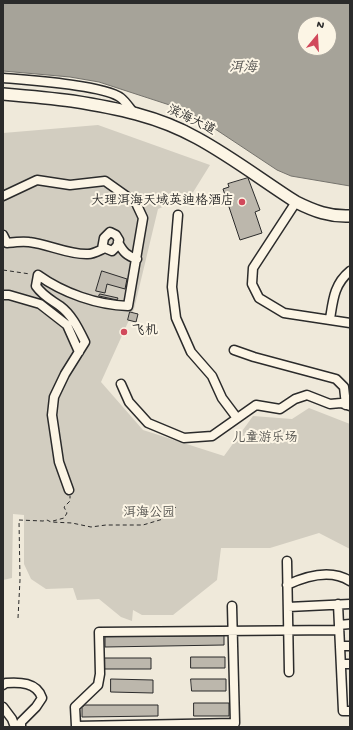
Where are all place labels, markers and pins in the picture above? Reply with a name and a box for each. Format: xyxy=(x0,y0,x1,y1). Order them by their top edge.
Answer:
place label: 大理洱海天域英迪格酒店 xyxy=(91,194,234,210)
marker: 大理洱海天域英迪格酒店 xyxy=(237,197,247,207)
place label: 飞机 xyxy=(132,324,158,340)
marker: 飞机 xyxy=(119,327,129,337)

